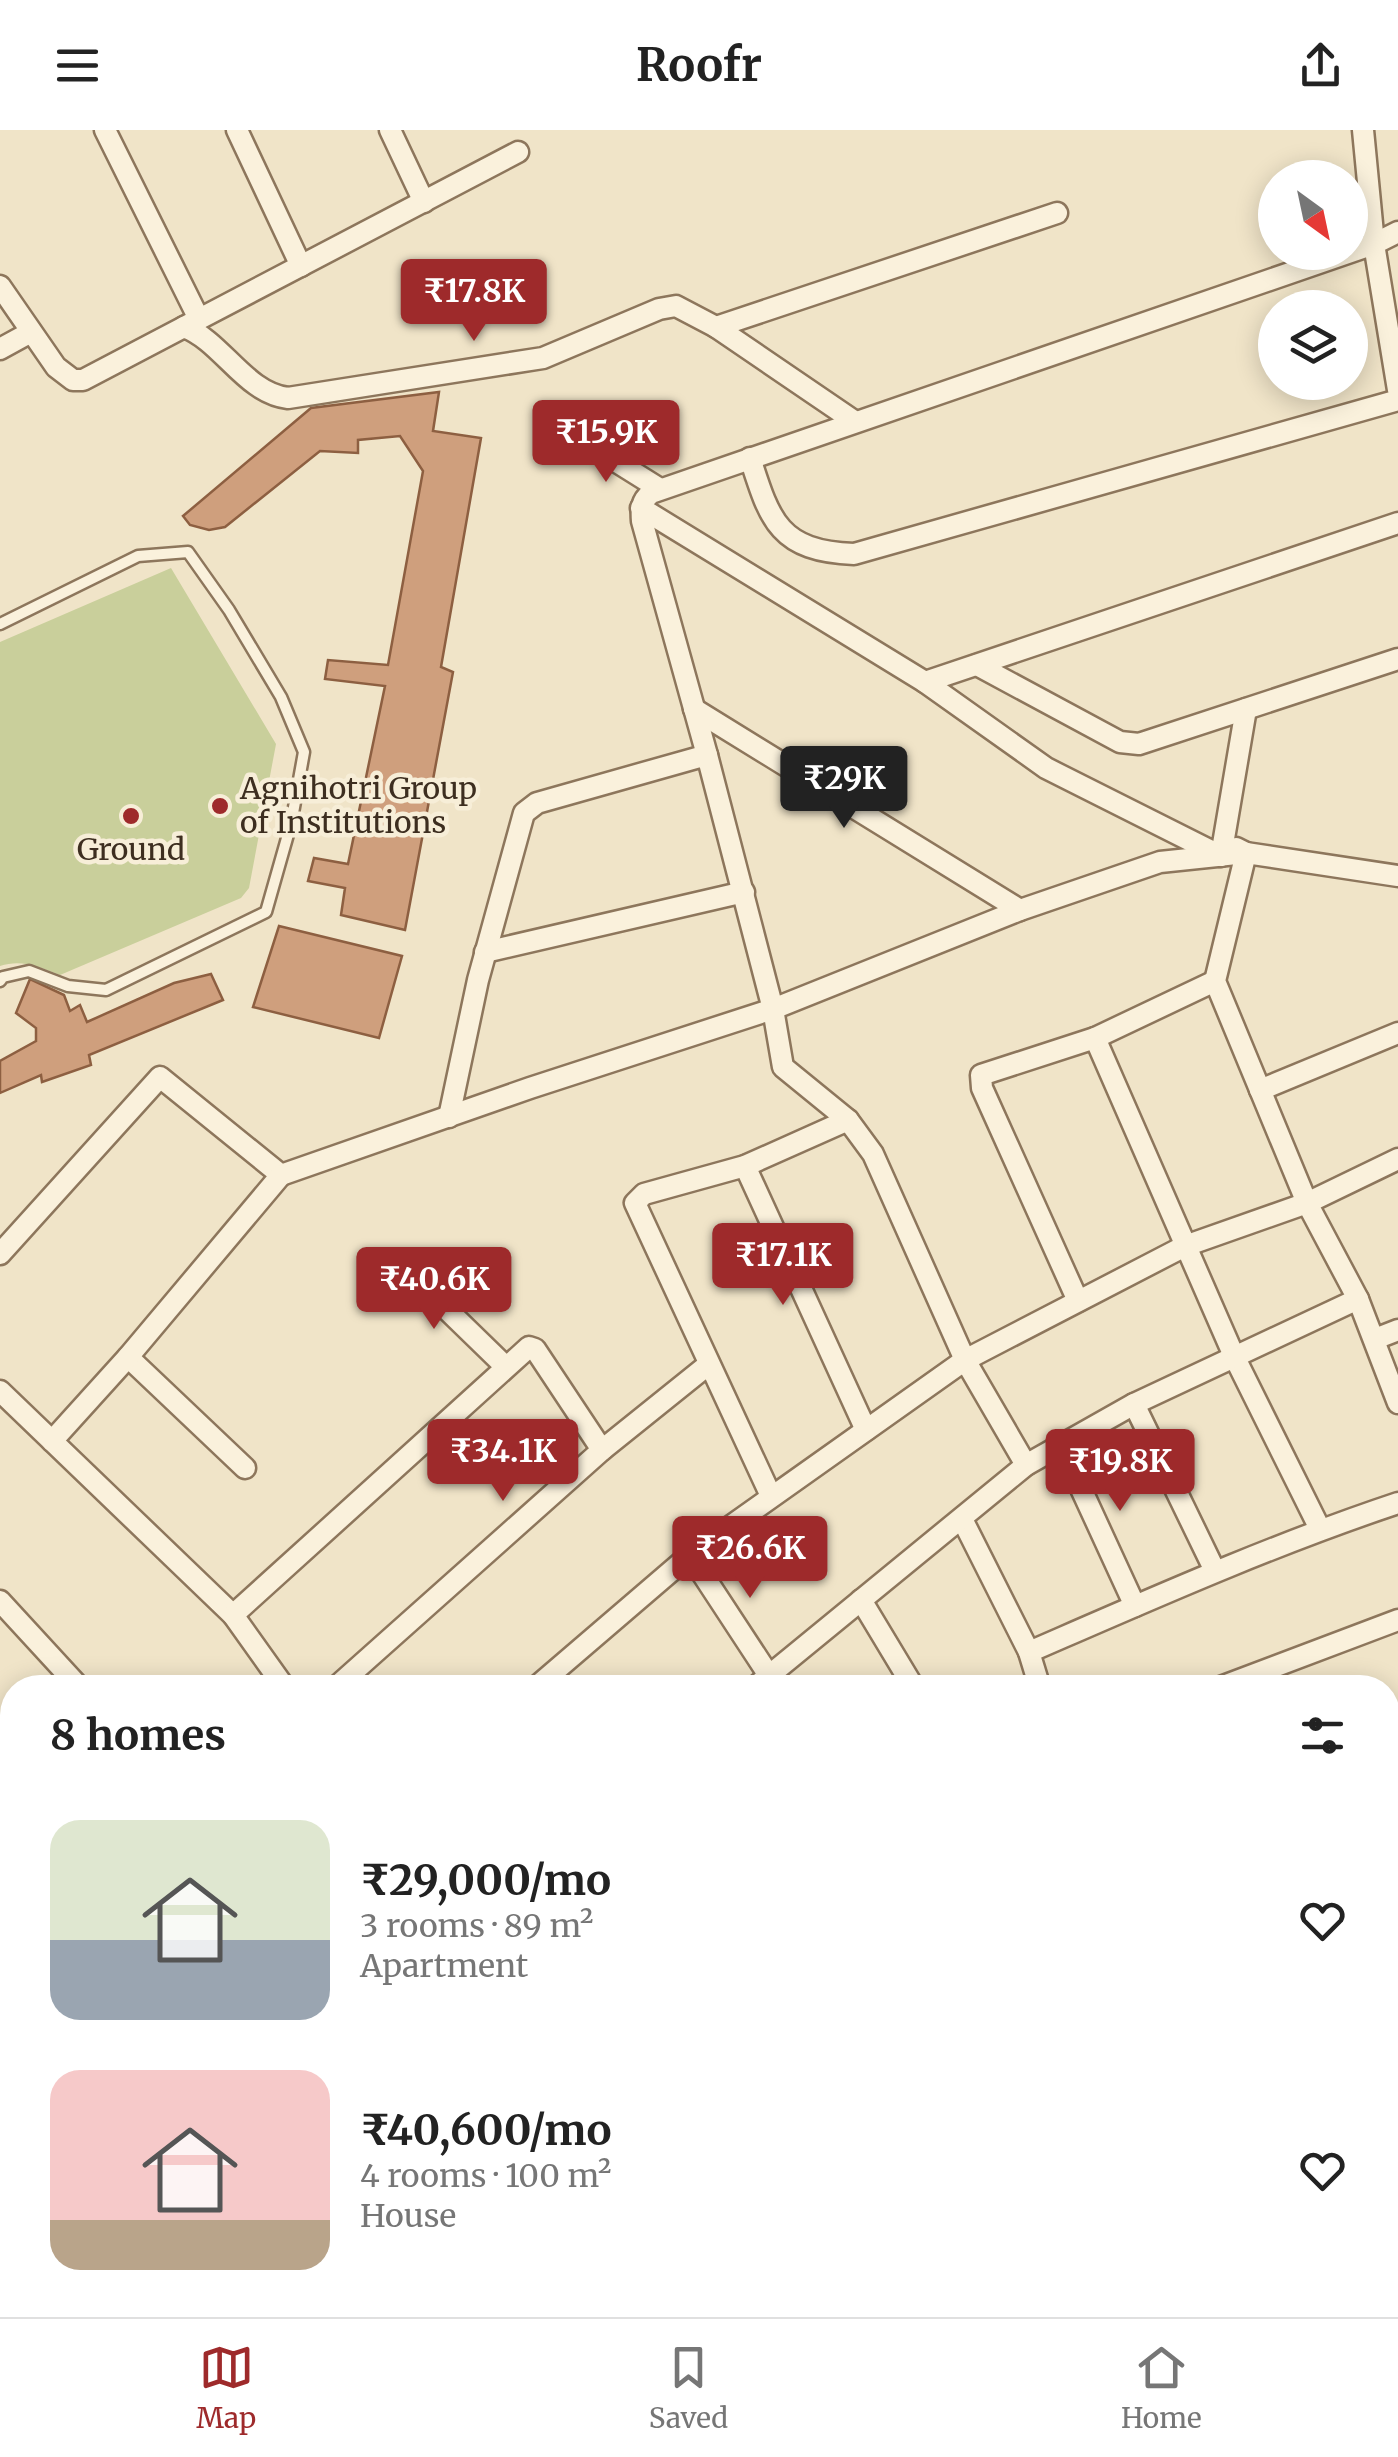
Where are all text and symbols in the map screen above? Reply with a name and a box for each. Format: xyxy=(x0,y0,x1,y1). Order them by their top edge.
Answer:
text: Roofr xyxy=(636,37,762,93)
icon: menu xyxy=(50,38,105,93)
icon: share xyxy=(1293,38,1348,93)
north arrow xyxy=(1258,160,1368,270)
map controls xyxy=(1258,160,1368,400)
pin: ₹17.8K xyxy=(393,259,555,344)
text: ₹17.8K xyxy=(423,271,525,311)
button: layers xyxy=(1258,290,1368,400)
pin: ₹15.9K xyxy=(525,400,687,485)
text: ₹15.9K xyxy=(554,412,658,452)
pin: ₹29K xyxy=(785,746,903,831)
text: ₹29K xyxy=(802,758,886,798)
place label: Agnihotri Group of Institutions xyxy=(239,769,477,841)
marker: Agnihotri Group of Institutions xyxy=(209,795,231,817)
marker: Ground xyxy=(120,805,142,827)
place label: Ground xyxy=(77,830,185,868)
pin: ₹17.1K xyxy=(702,1223,864,1308)
text: ₹17.1K xyxy=(734,1235,832,1275)
pin: ₹40.6K xyxy=(353,1247,515,1332)
text: ₹40.6K xyxy=(378,1259,490,1299)
pin: ₹34.1K xyxy=(422,1419,584,1504)
pin: ₹19.8K xyxy=(1039,1429,1201,1514)
text: ₹34.1K xyxy=(449,1431,557,1471)
text: ₹19.8K xyxy=(1068,1441,1172,1481)
pin: ₹26.6K xyxy=(669,1516,831,1601)
text: ₹26.6K xyxy=(694,1528,806,1568)
icon: filters xyxy=(1295,1708,1350,1763)
text: 8 homes xyxy=(50,1709,226,1761)
text: ₹29,000/mo xyxy=(360,1854,611,1906)
icon: home xyxy=(130,1860,250,1980)
icon: heart xyxy=(1295,1893,1350,1948)
text: 3 rooms · 89 m² xyxy=(360,1906,593,1946)
text: Apartment xyxy=(360,1946,528,1986)
text: ₹40,600/mo xyxy=(360,2104,612,2156)
icon: home xyxy=(130,2110,250,2230)
icon: heart xyxy=(1295,2143,1350,2198)
text: 4 rooms · 100 m² xyxy=(360,2156,611,2196)
text: House xyxy=(360,2196,456,2236)
tab: Map xyxy=(196,2340,256,2436)
tab: Saved xyxy=(649,2340,728,2436)
tab: Home xyxy=(1121,2340,1202,2436)

